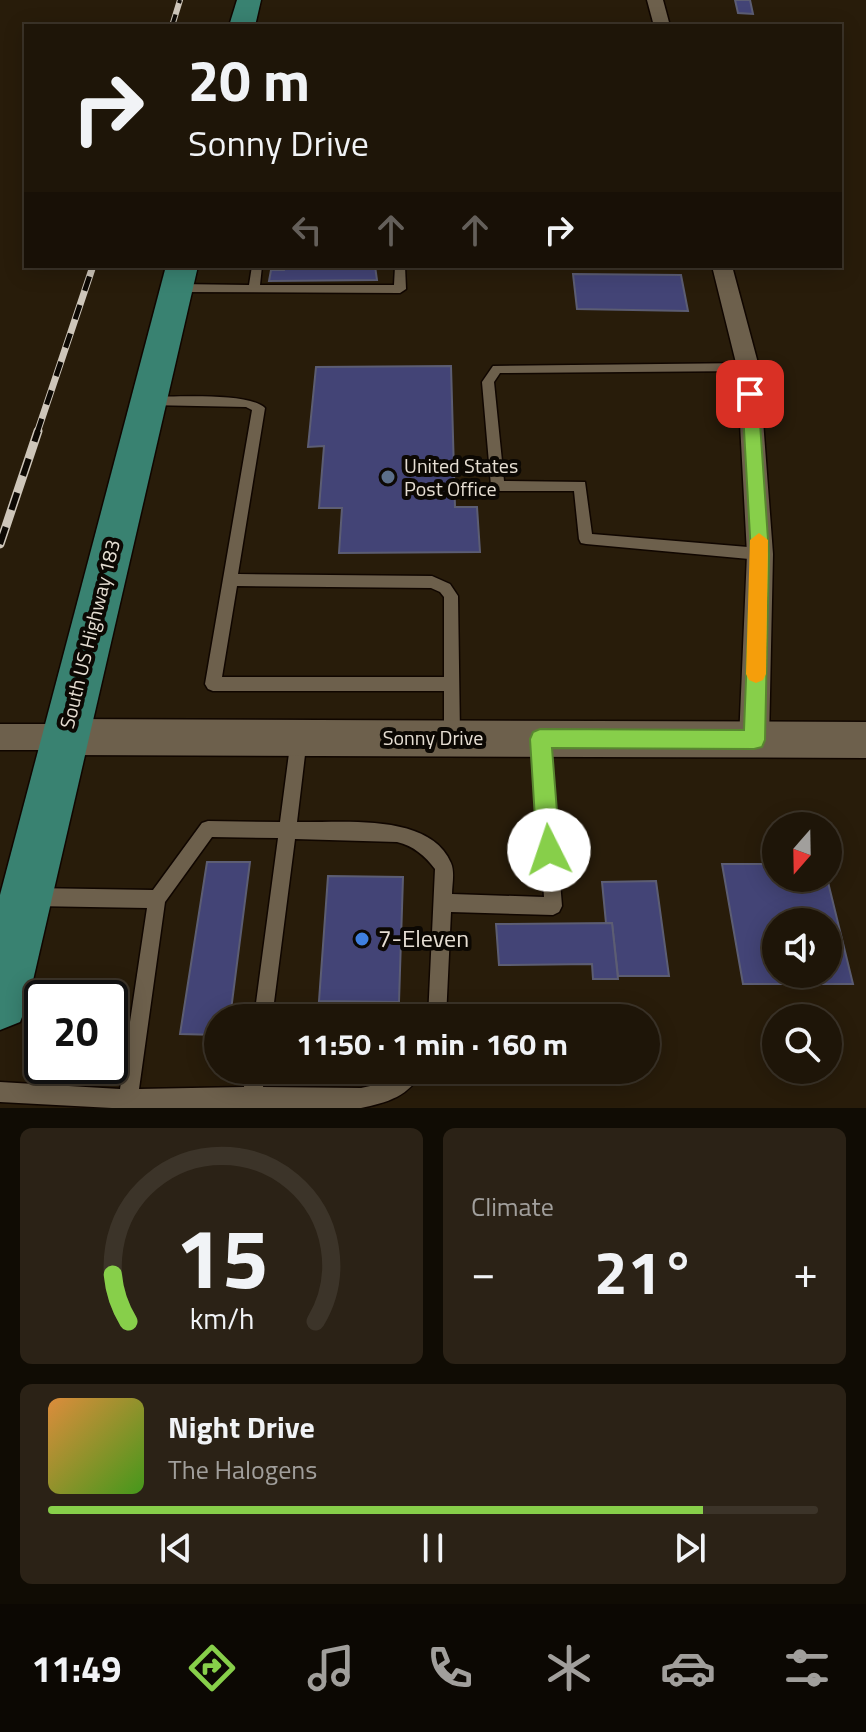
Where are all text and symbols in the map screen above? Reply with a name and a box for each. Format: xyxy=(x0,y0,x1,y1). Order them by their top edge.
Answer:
text: 20 m xyxy=(188,38,310,123)
icon: right xyxy=(56,56,160,160)
text: Sonny Drive xyxy=(188,115,369,170)
icon: left xyxy=(285,208,329,252)
icon: ahead xyxy=(369,208,413,252)
icon: ahead xyxy=(453,208,497,252)
icon: right xyxy=(537,208,581,252)
pin xyxy=(716,360,784,428)
icon: arrive xyxy=(728,372,772,416)
place label: United States Post Office xyxy=(404,450,518,504)
marker: United States Post Office xyxy=(379,468,397,486)
street label: South US Highway 183 xyxy=(51,536,128,732)
street label: Sonny Drive xyxy=(383,722,483,753)
position arrow xyxy=(507,808,591,892)
north arrow xyxy=(762,812,842,892)
map controls xyxy=(762,812,842,1084)
button: sound xyxy=(762,908,842,988)
place label: 7-Eleven xyxy=(378,920,469,956)
marker: 7-Eleven xyxy=(353,930,371,948)
speed limit sign: 20 xyxy=(24,980,128,1084)
button: search xyxy=(762,1004,842,1084)
text: 11:50 · 1 min · 160 m xyxy=(296,1021,568,1067)
text: Climate xyxy=(471,1187,554,1226)
text: 15 xyxy=(175,1194,268,1320)
text: 21° xyxy=(594,1226,695,1317)
text: − xyxy=(471,1238,496,1305)
text: + xyxy=(793,1238,818,1305)
text: km/h xyxy=(189,1297,254,1340)
text: Night Drive xyxy=(168,1404,315,1450)
text: The Halogens xyxy=(168,1450,317,1489)
icon: previous xyxy=(154,1526,198,1570)
icon: pause xyxy=(411,1526,455,1570)
icon: next xyxy=(668,1526,712,1570)
icon: directions xyxy=(184,1640,240,1696)
icon: music xyxy=(303,1640,359,1696)
icon: phone xyxy=(422,1640,478,1696)
icon: climate xyxy=(541,1640,597,1696)
icon: car xyxy=(660,1640,716,1696)
icon: filters xyxy=(779,1640,835,1696)
text: 11:49 xyxy=(31,1641,121,1696)

